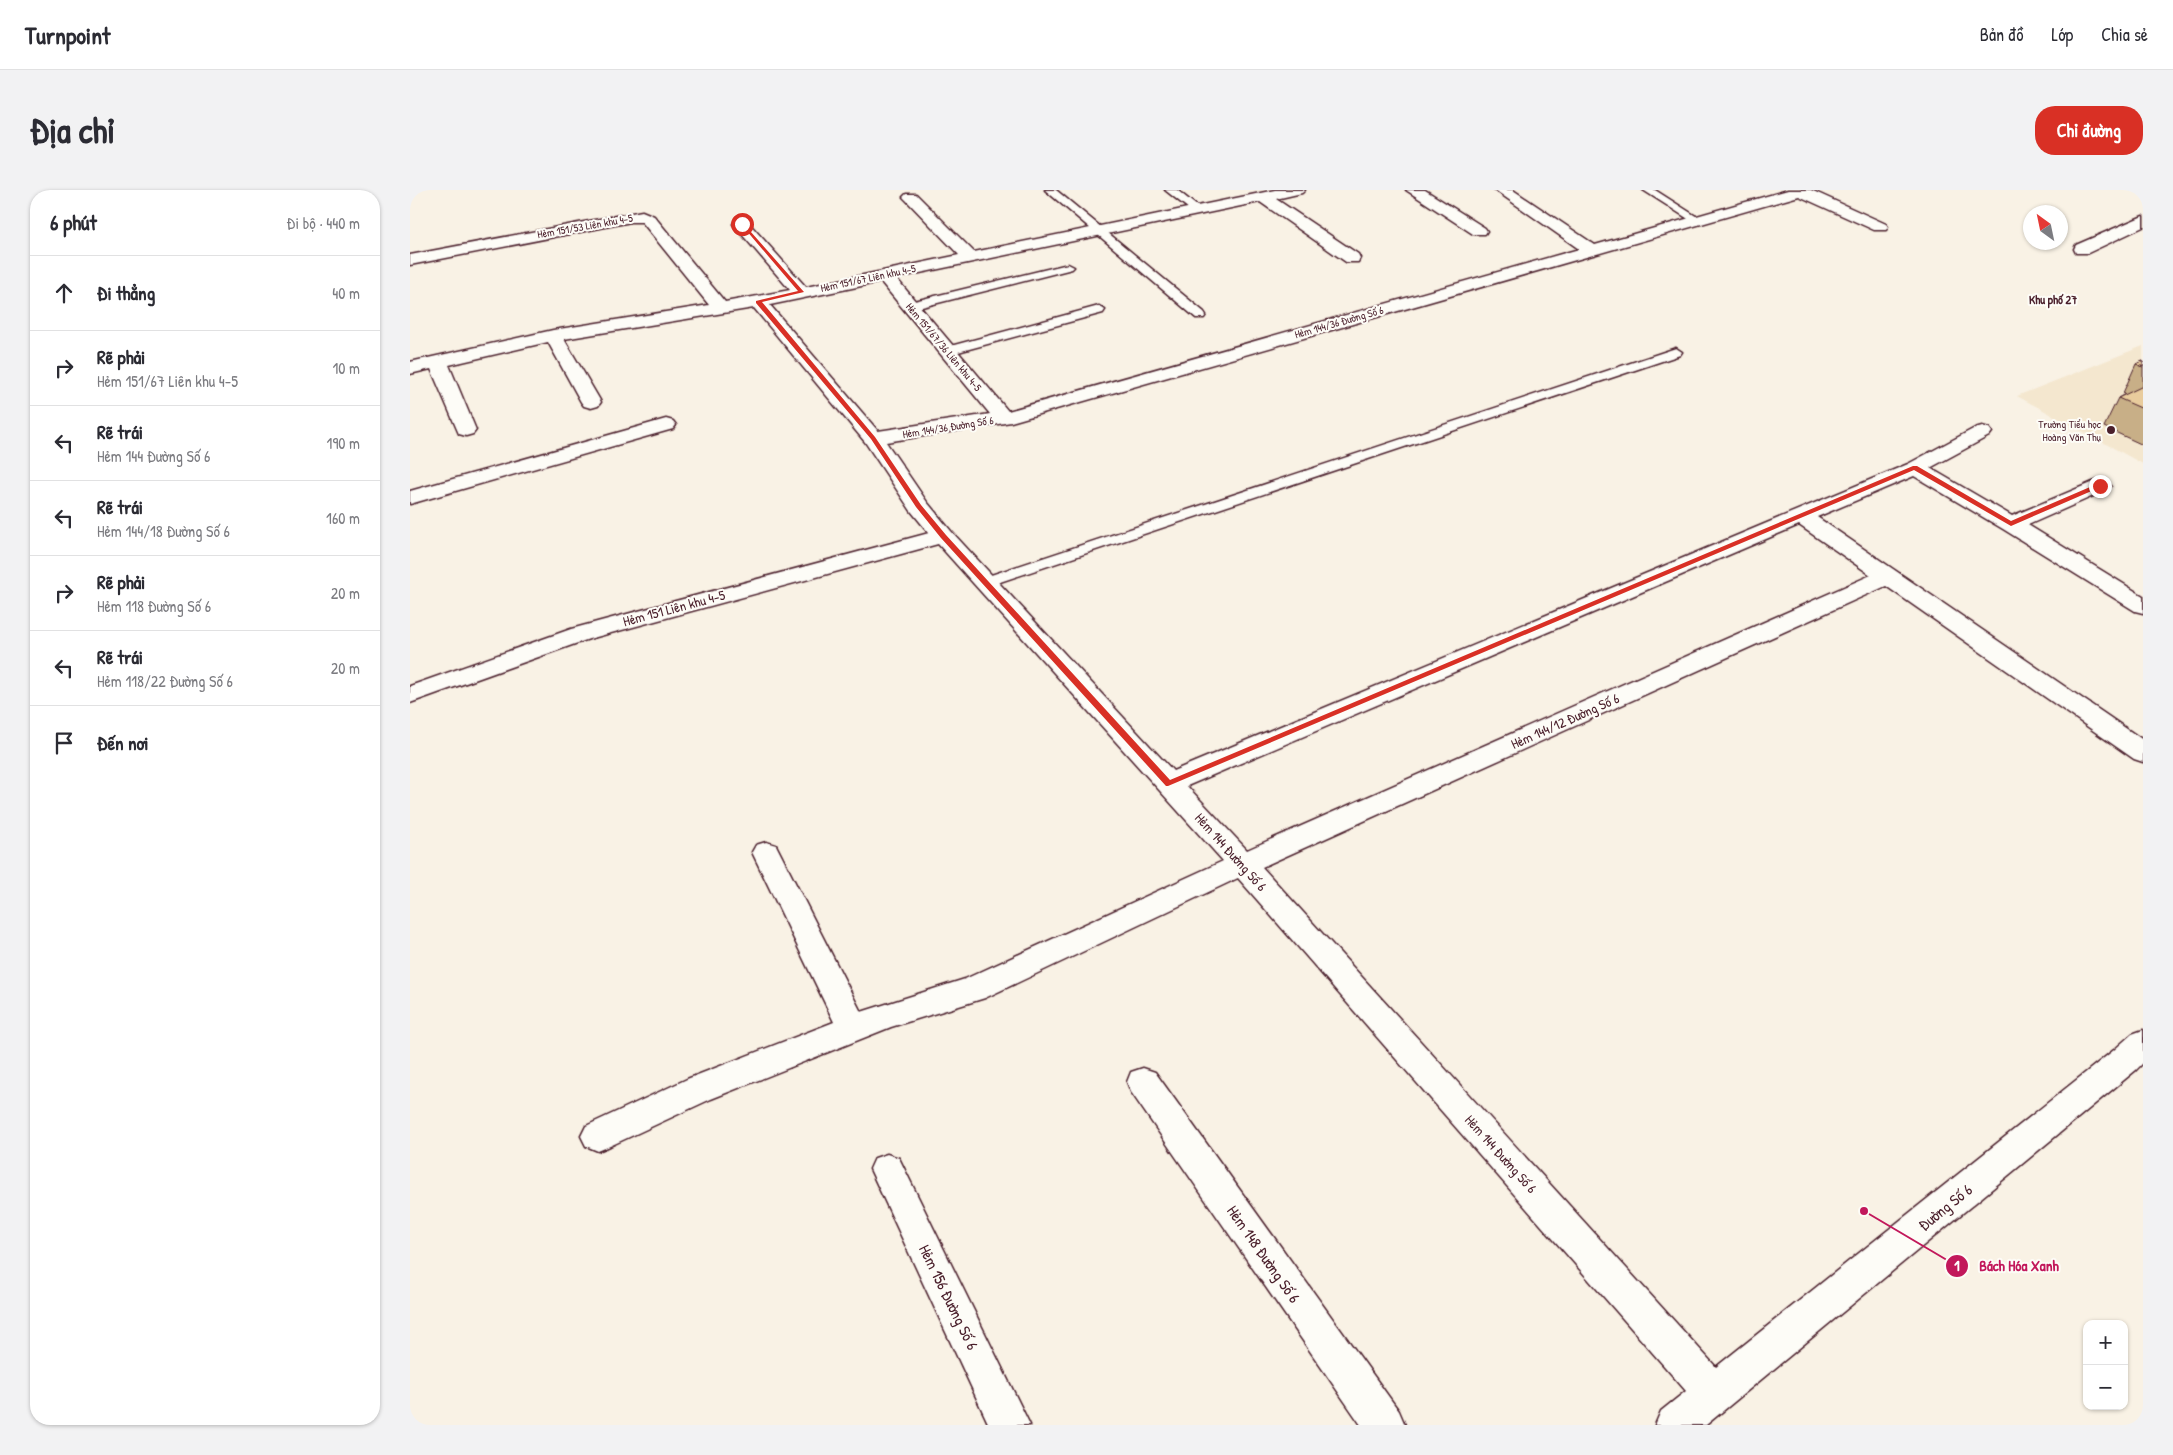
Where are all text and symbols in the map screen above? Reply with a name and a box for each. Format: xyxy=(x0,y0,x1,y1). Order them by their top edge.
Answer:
text: Turnpoint xyxy=(25,19,110,51)
text: Bản đồ xyxy=(1980,22,2024,47)
text: Lớp xyxy=(2052,22,2073,47)
text: Chia sẻ xyxy=(2101,22,2148,47)
button: Chỉ đường xyxy=(2035,106,2143,155)
text: Địa chỉ xyxy=(30,107,115,154)
north arrow xyxy=(2023,205,2068,250)
text: 6 phút xyxy=(50,208,97,237)
street label: Hẻm 151/53 Liên khu 4-5 xyxy=(536,211,634,241)
text: Đi bộ · 440 m xyxy=(287,212,360,234)
route start xyxy=(731,213,754,236)
street label: Hẻm 151/67 Liên khu 4-5 xyxy=(819,261,917,295)
icon: ahead xyxy=(50,279,78,307)
text: Đi thẳng xyxy=(97,280,155,306)
text: 40 m xyxy=(332,282,360,304)
district label: Khu phố 27 xyxy=(2029,291,2077,309)
street label: Hẻm 151/67/36 Liên khu 4-5 xyxy=(903,300,985,394)
street label: Hẻm 144/36 Đường Số 6 xyxy=(1293,302,1386,341)
text: Rẽ phải xyxy=(97,344,145,370)
icon: right xyxy=(50,354,78,382)
text: 10 m xyxy=(332,357,360,379)
text: Hẻm 151/67 Liên khu 4-5 xyxy=(97,370,238,392)
street label: Hẻm 144/36 Đường Số 6 xyxy=(901,413,995,441)
place label: Trường Tiểu học Hoàng Văn Thụ xyxy=(2038,417,2102,444)
text: Rẽ trái xyxy=(97,419,143,445)
marker: Trường Tiểu học Hoàng Văn Thụ xyxy=(2105,424,2117,436)
icon: left xyxy=(50,429,78,457)
text: 190 m xyxy=(327,432,360,454)
text: Hẻm 144 Đường Số 6 xyxy=(97,445,210,467)
route end xyxy=(2089,475,2112,498)
text: Rẽ trái xyxy=(97,494,143,520)
icon: left xyxy=(50,504,78,532)
text: 160 m xyxy=(326,507,360,529)
text: Hẻm 144/18 Đường Số 6 xyxy=(97,520,230,542)
text: Rẽ phải xyxy=(97,569,145,595)
icon: right xyxy=(50,579,78,607)
text: 20 m xyxy=(331,582,360,604)
street label: Hẻm 151 Liên khu 4-5 xyxy=(621,585,727,630)
text: Hẻm 118 Đường Số 6 xyxy=(97,595,211,617)
text: Rẽ trái xyxy=(97,644,143,670)
icon: left xyxy=(50,654,78,682)
text: 20 m xyxy=(331,657,360,679)
text: Hẻm 118/22 Đường Số 6 xyxy=(97,670,233,692)
street label: Hẻm 144/12 Đường Số 6 xyxy=(1508,688,1623,754)
icon: arrive xyxy=(50,729,78,757)
text: Đến nơi xyxy=(97,730,148,756)
street label: Hẻm 144 Đường Số 6 xyxy=(1190,808,1272,896)
street label: Hẻm 144 Đường Số 6 xyxy=(1460,1110,1542,1198)
street label: Đường Số 6 xyxy=(1913,1178,1977,1236)
street label: Hẻm 148 Đường Số 6 xyxy=(1222,1201,1306,1307)
street label: Hẻm 156 Đường Số 6 xyxy=(914,1241,984,1353)
callout: Bách Hóa Xanh xyxy=(1944,1251,2069,1281)
text: 1 xyxy=(1954,1255,1960,1276)
text: Bách Hóa Xanh xyxy=(1979,1255,2059,1276)
map controls xyxy=(2083,1320,2128,1410)
button: + xyxy=(2083,1320,2128,1365)
button: − xyxy=(2083,1365,2128,1410)

